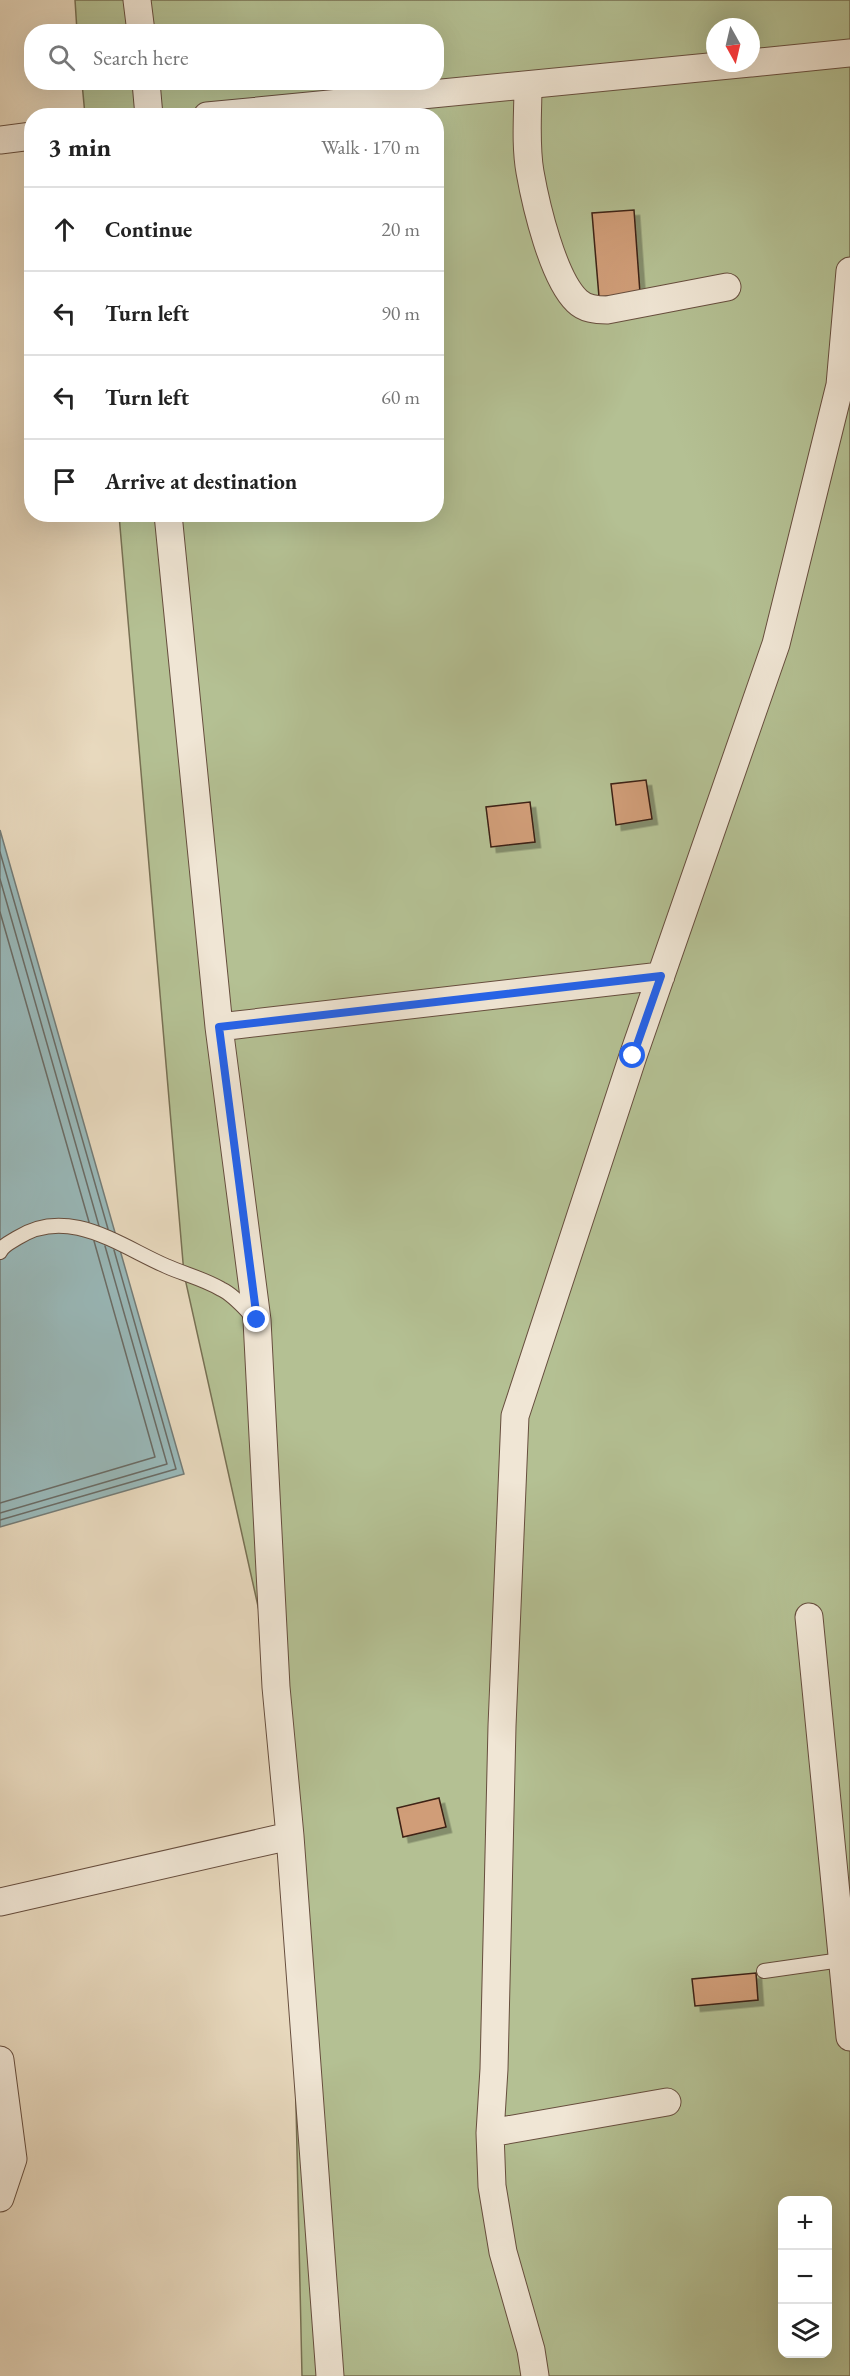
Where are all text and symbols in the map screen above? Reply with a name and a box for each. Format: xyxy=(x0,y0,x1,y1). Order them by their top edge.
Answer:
north arrow xyxy=(706,18,760,72)
search box xyxy=(24,24,444,90)
icon: search xyxy=(45,41,78,74)
text: Search here xyxy=(93,43,188,72)
text: 3 min xyxy=(48,130,111,164)
text: Walk · 170 m xyxy=(321,134,420,160)
icon: ahead xyxy=(48,213,81,246)
text: Continue xyxy=(105,215,192,244)
text: 20 m xyxy=(381,216,420,242)
icon: left xyxy=(48,297,81,330)
text: Turn left xyxy=(105,299,189,328)
text: 90 m xyxy=(381,300,420,326)
icon: left xyxy=(48,381,81,414)
text: Turn left xyxy=(105,383,189,412)
text: 60 m xyxy=(381,384,420,410)
icon: arrive xyxy=(48,465,81,498)
text: Arrive at destination xyxy=(105,467,297,496)
route start xyxy=(619,1042,645,1068)
route end xyxy=(243,1306,269,1332)
map controls xyxy=(778,2196,832,2358)
button: + xyxy=(778,2196,832,2250)
button: − xyxy=(778,2250,832,2304)
button: layers xyxy=(778,2304,832,2358)

